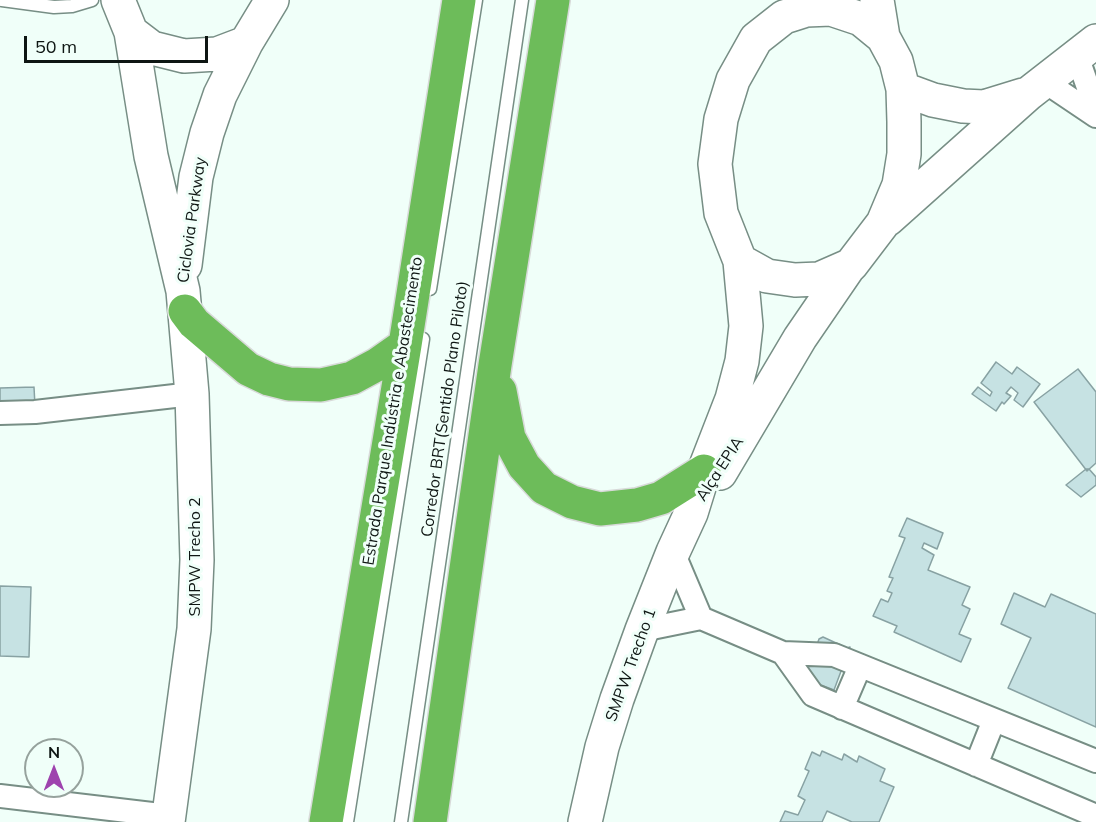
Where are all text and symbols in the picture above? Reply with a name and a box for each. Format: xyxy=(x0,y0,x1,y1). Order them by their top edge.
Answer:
scale bar xyxy=(27,24,212,62)
text: 50 m xyxy=(35,35,77,58)
street label: Ciclovia Parkway xyxy=(174,156,210,284)
street label: Estrada Parque Indústria e Abastecimento xyxy=(359,255,427,567)
street label: Corredor BRT(Sentido Plano Piloto) xyxy=(418,280,472,538)
street label: Alça EPIA xyxy=(692,433,748,505)
street label: SMPW Trecho 2 xyxy=(185,497,205,617)
street label: SMPW Trecho 1 xyxy=(602,606,660,724)
north arrow xyxy=(24,738,84,798)
text: N xyxy=(48,742,60,762)

